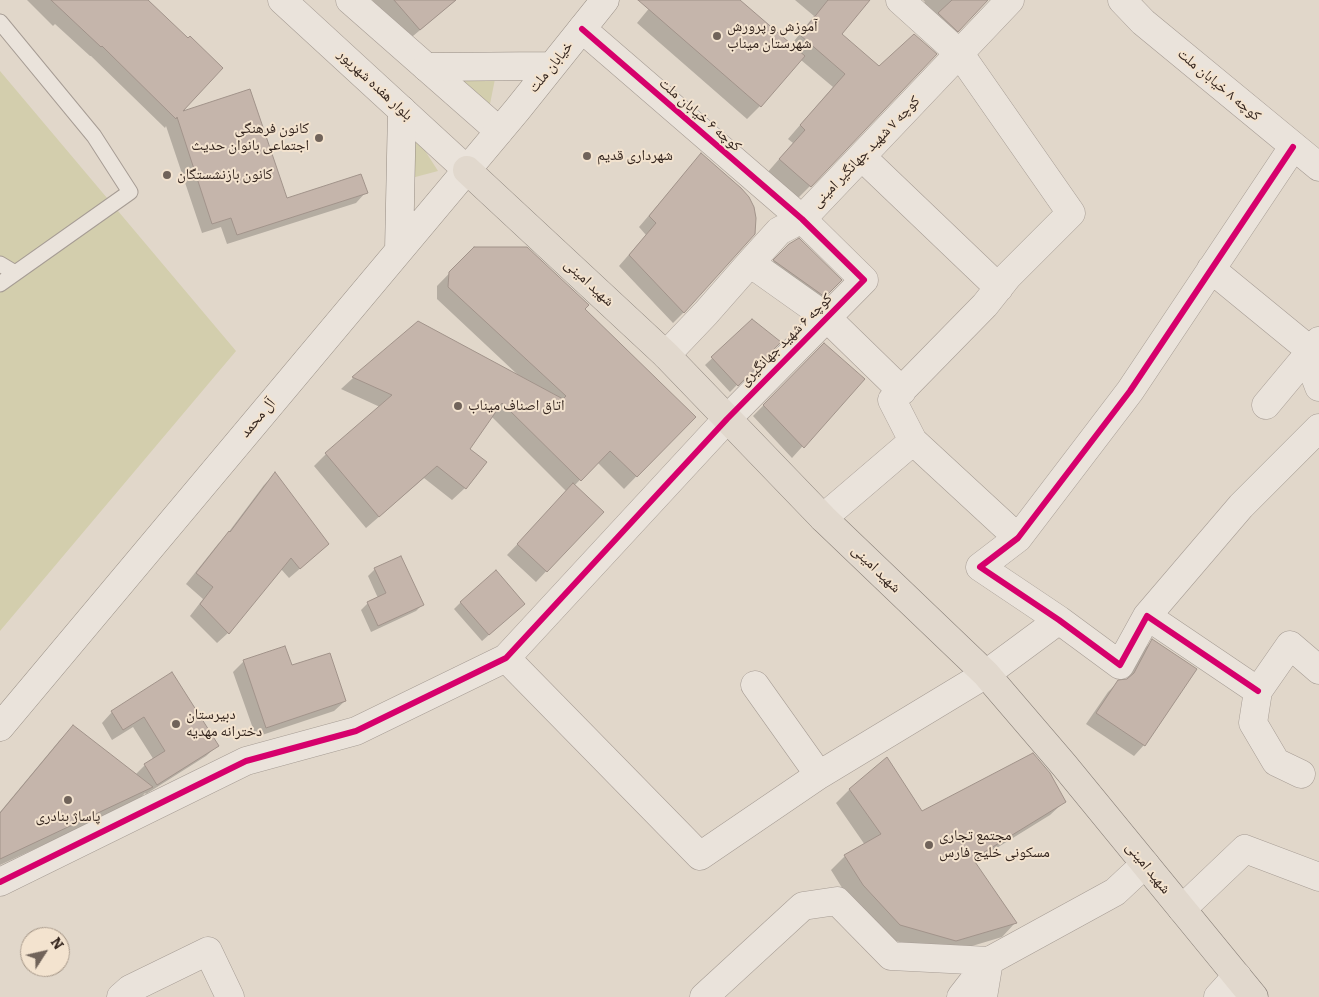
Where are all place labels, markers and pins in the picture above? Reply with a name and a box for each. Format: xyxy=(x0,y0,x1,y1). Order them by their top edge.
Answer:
place label: آموزش و پرورش شهرستان میناب xyxy=(727,18,818,53)
marker: آموزش و پرورش شهرستان میناب xyxy=(711,30,723,42)
place label: کانون فرهنگی اجتماعی بانوان حدیث xyxy=(191,120,309,155)
marker: کانون فرهنگی اجتماعی بانوان حدیث xyxy=(313,132,325,144)
place label: شهرداری قدیم xyxy=(597,147,673,165)
marker: شهرداری قدیم xyxy=(581,150,593,162)
place label: کانون بازنشستگان xyxy=(177,166,273,184)
marker: کانون بازنشستگان xyxy=(161,169,173,181)
place label: اتاق اصناف میناب xyxy=(468,397,564,415)
marker: اتاق اصناف میناب xyxy=(452,400,464,412)
place label: دبیرستان دخترانه مهدیه xyxy=(186,706,262,741)
marker: دبیرستان دخترانه مهدیه xyxy=(170,718,182,730)
marker: پاساژ بنادری xyxy=(62,794,74,806)
place label: پاساژ بنادری xyxy=(36,808,100,826)
place label: مجتمع تجاری مسکونی خلیج فارس xyxy=(939,827,1050,862)
marker: مجتمع تجاری مسکونی خلیج فارس xyxy=(923,839,935,851)

